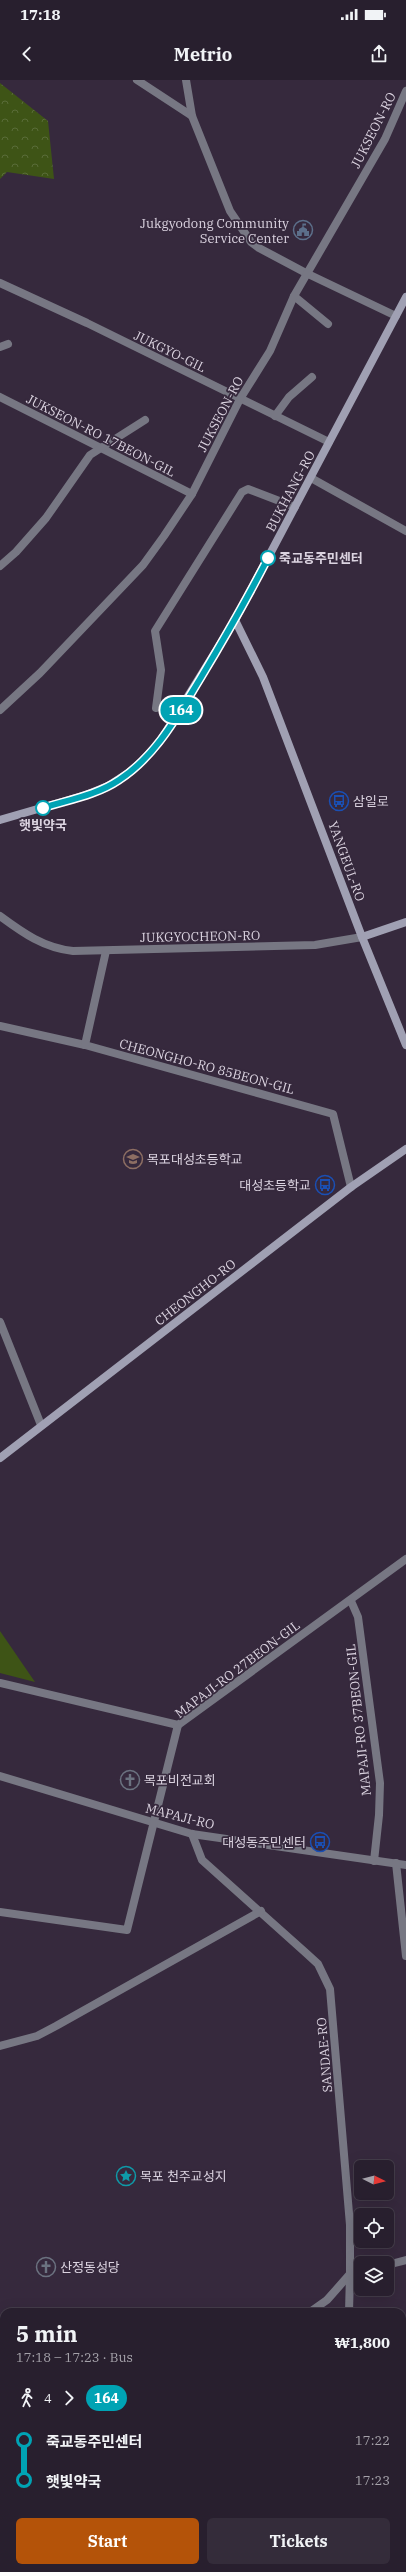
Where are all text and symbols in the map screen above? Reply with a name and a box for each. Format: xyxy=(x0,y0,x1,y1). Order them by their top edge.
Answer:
text: 17:18 xyxy=(20,5,61,24)
icon: back xyxy=(16,43,38,65)
text: Metrio xyxy=(174,43,232,66)
icon: share xyxy=(368,43,390,65)
street label: JUKSEON-RO xyxy=(347,89,400,171)
place label: Jukgyodong Community Service Center xyxy=(140,215,289,247)
public building icon: Jukgyodong Community Service Center xyxy=(292,219,314,241)
street label: JUKGYO-GIL xyxy=(131,327,209,376)
street label: JUKSEON-RO xyxy=(193,374,247,455)
street label: JUKSEON-RO 17BEON-GIL xyxy=(23,390,178,481)
street label: BUKHANG-RO xyxy=(262,448,319,535)
marker: 죽교동주민센터 xyxy=(260,550,276,566)
place label: 죽교동주민센터 xyxy=(279,550,363,567)
line badge: 164 xyxy=(158,697,204,723)
text: 164 xyxy=(168,701,194,719)
bus stop icon: 삼일로 xyxy=(328,790,350,812)
place label: 삼일로 xyxy=(353,793,389,810)
marker: 햇빛약국 xyxy=(35,800,51,816)
place label: 햇빛약국 xyxy=(19,817,67,834)
street label: YANGEUL-RO xyxy=(324,819,369,904)
street label: JUKGYOCHEON-RO xyxy=(140,927,260,946)
street label: CHEONGHO-RO 85BEON-GIL xyxy=(117,1035,297,1098)
school or university icon: 목포대성초등학교 xyxy=(122,1148,144,1170)
place label: 목포대성초등학교 xyxy=(147,1151,243,1168)
bus stop icon: 대성초등학교 xyxy=(314,1174,336,1196)
place label: 대성초등학교 xyxy=(239,1177,311,1194)
street label: CHEONGHO-RO xyxy=(151,1255,239,1329)
street label: MAPAJI-RO 27BEON-GIL xyxy=(171,1617,303,1722)
street label: MAPAJI-RO 37BEON-GIL xyxy=(342,1643,375,1797)
church icon: 목포비전교회 xyxy=(119,1769,141,1791)
place label: 목포비전교회 xyxy=(144,1772,216,1789)
street label: MAPAJI-RO xyxy=(144,1800,216,1833)
bus stop icon: 대성동주민센터 xyxy=(309,1831,331,1853)
place label: 대성동주민센터 xyxy=(222,1834,306,1851)
street label: SANDAE-RO xyxy=(313,2017,336,2093)
north arrow xyxy=(354,2160,394,2200)
map controls xyxy=(354,2160,394,2296)
place icon: 목포 천주교성지 xyxy=(115,2165,137,2187)
place label: 목포 천주교성지 xyxy=(140,2168,227,2185)
button: locate xyxy=(354,2208,394,2248)
church icon: 산정동성당 xyxy=(35,2256,57,2278)
button: layers xyxy=(354,2256,394,2296)
place label: 산정동성당 xyxy=(60,2259,120,2276)
text: 5 min xyxy=(16,2319,78,2348)
text: ₩1,800 xyxy=(334,2333,390,2352)
text: 17:18 – 17:23 · Bus xyxy=(16,2349,133,2366)
icon: walk xyxy=(16,2387,38,2409)
icon: forward xyxy=(58,2387,80,2409)
text: 164 xyxy=(94,2389,119,2407)
text: 4 xyxy=(44,2390,52,2407)
text: 죽교동주민센터 xyxy=(46,2432,143,2451)
text: 17:22 xyxy=(355,2432,390,2449)
text: 햇빛약국 xyxy=(46,2472,101,2491)
text: 17:23 xyxy=(355,2472,390,2489)
button: Start xyxy=(16,2518,199,2564)
button: Tickets xyxy=(207,2518,390,2564)

